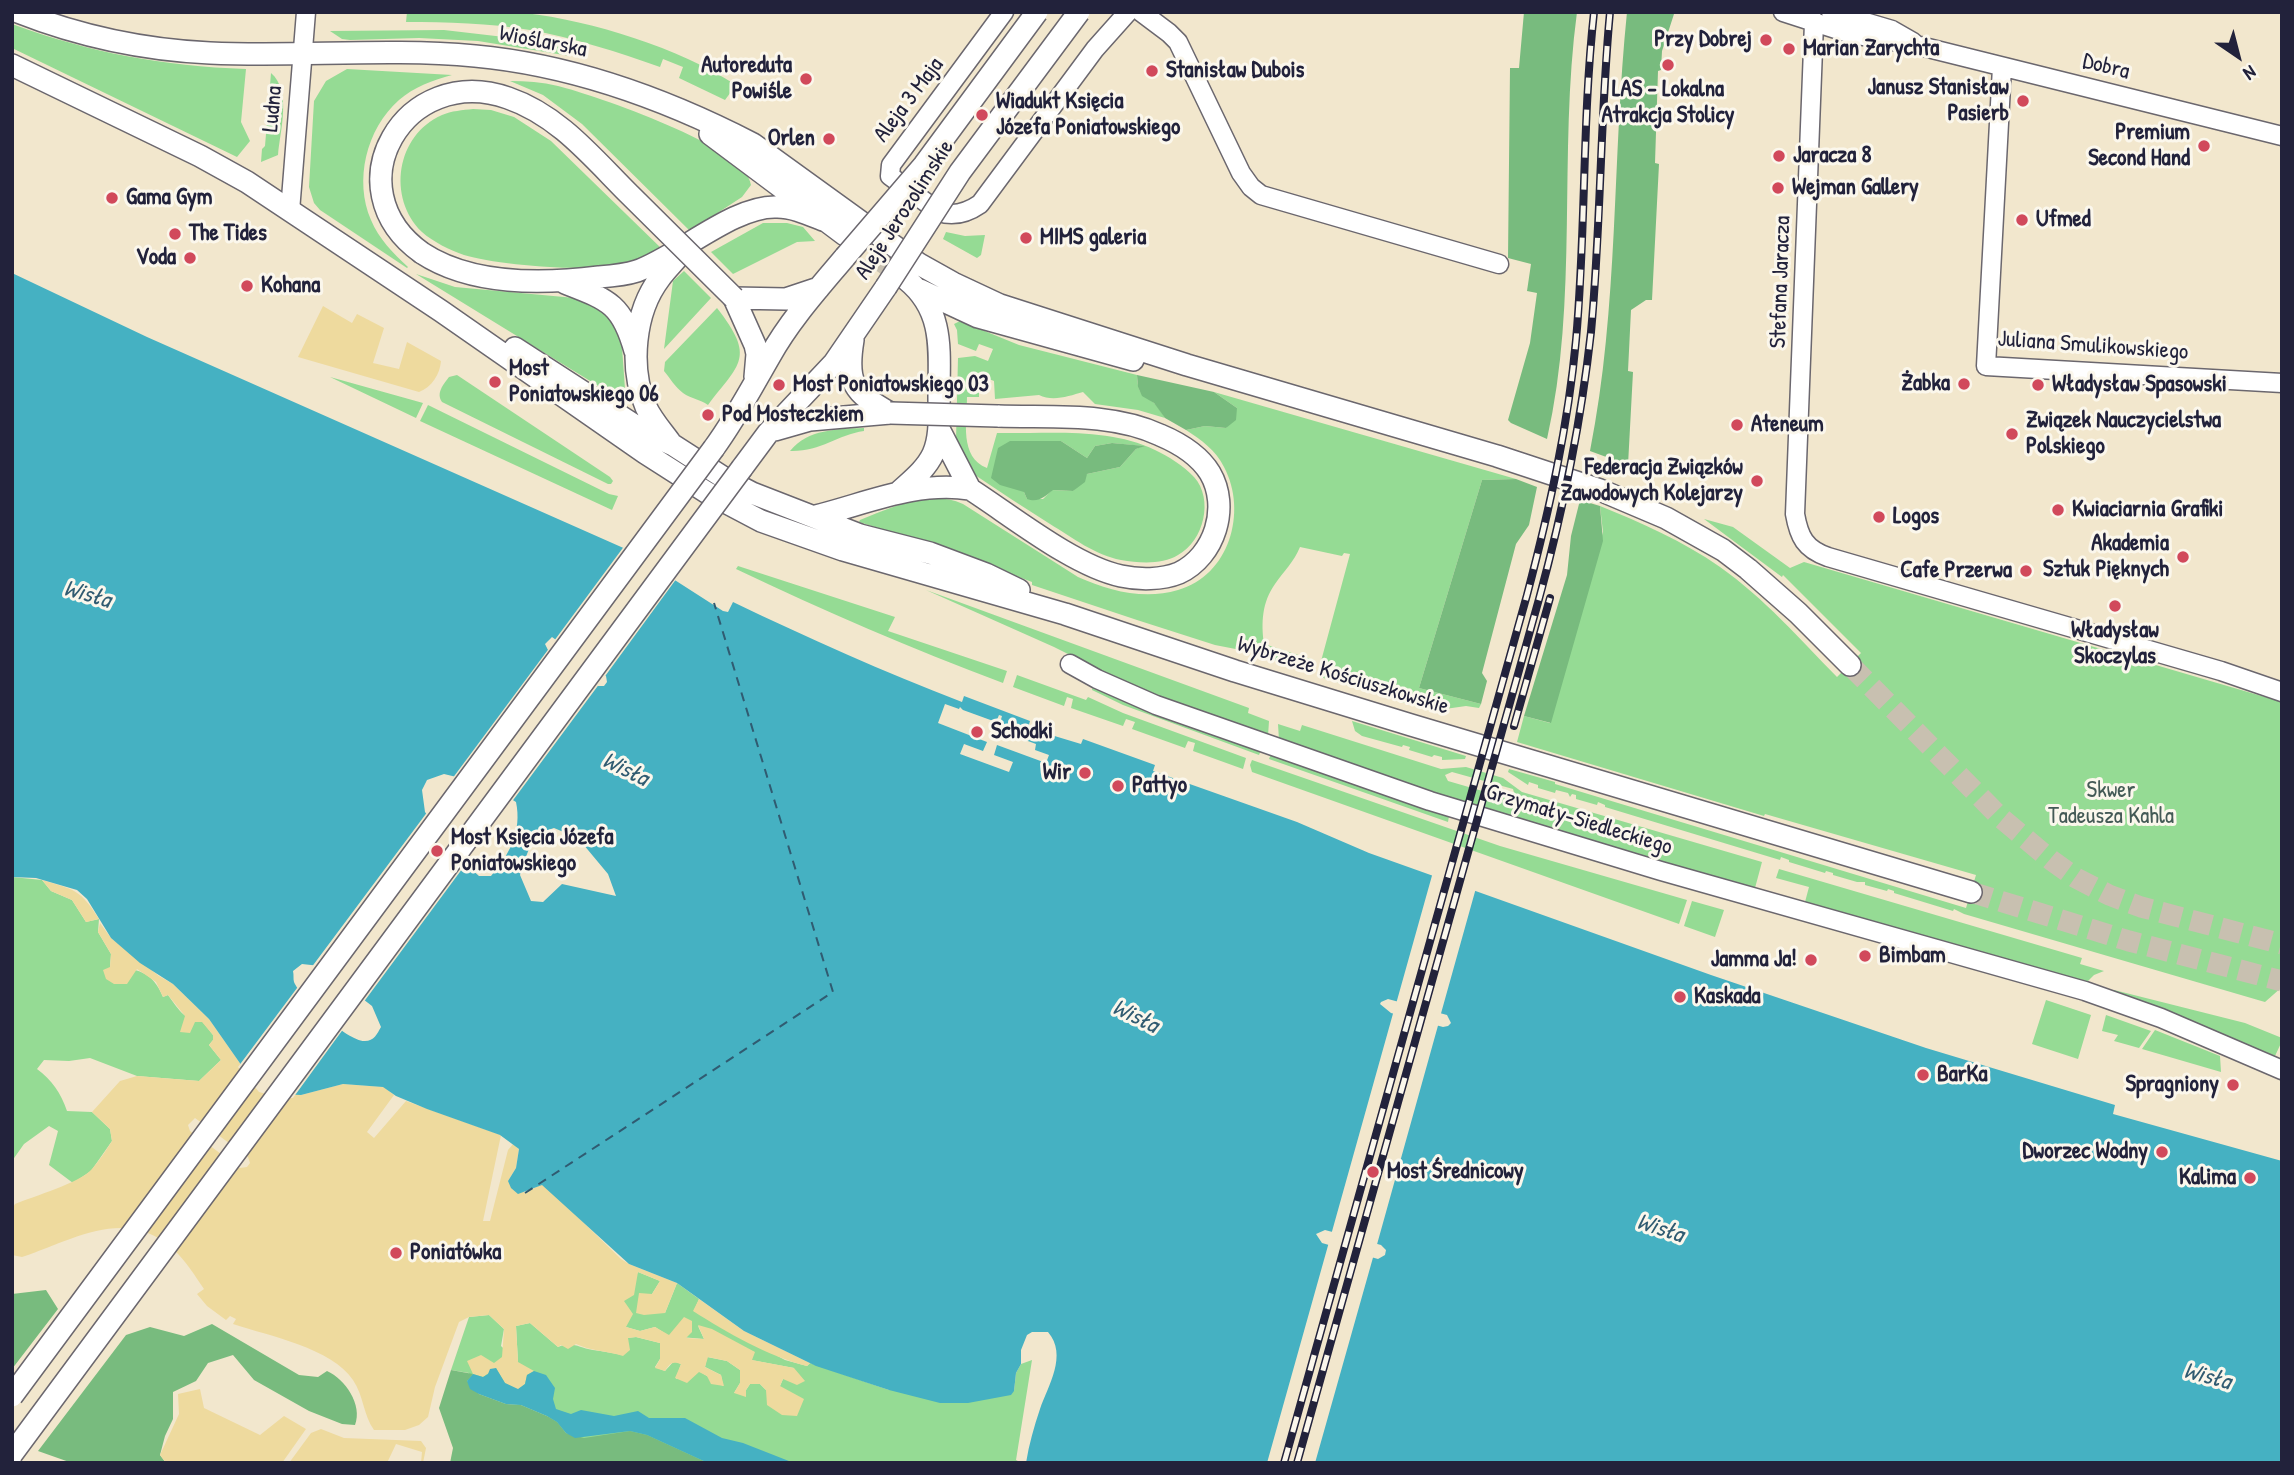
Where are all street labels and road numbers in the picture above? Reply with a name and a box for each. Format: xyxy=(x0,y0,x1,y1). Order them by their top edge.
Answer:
street label: Wioślarska xyxy=(497,20,589,64)
street label: Dobra xyxy=(2080,48,2132,86)
street label: Aleja 3 Maja xyxy=(868,52,950,148)
street label: Ludna xyxy=(257,85,289,133)
street label: Aleje Jerozolimskie xyxy=(850,135,960,285)
street label: Stefana Jaracza xyxy=(1765,215,1797,349)
street label: Juliana Smulikowskiego xyxy=(1997,326,2189,366)
street label: Wybrzeże Kościuszkowskie xyxy=(1234,631,1452,721)
street label: Grzymały-Siedleckiego xyxy=(1483,779,1675,861)

